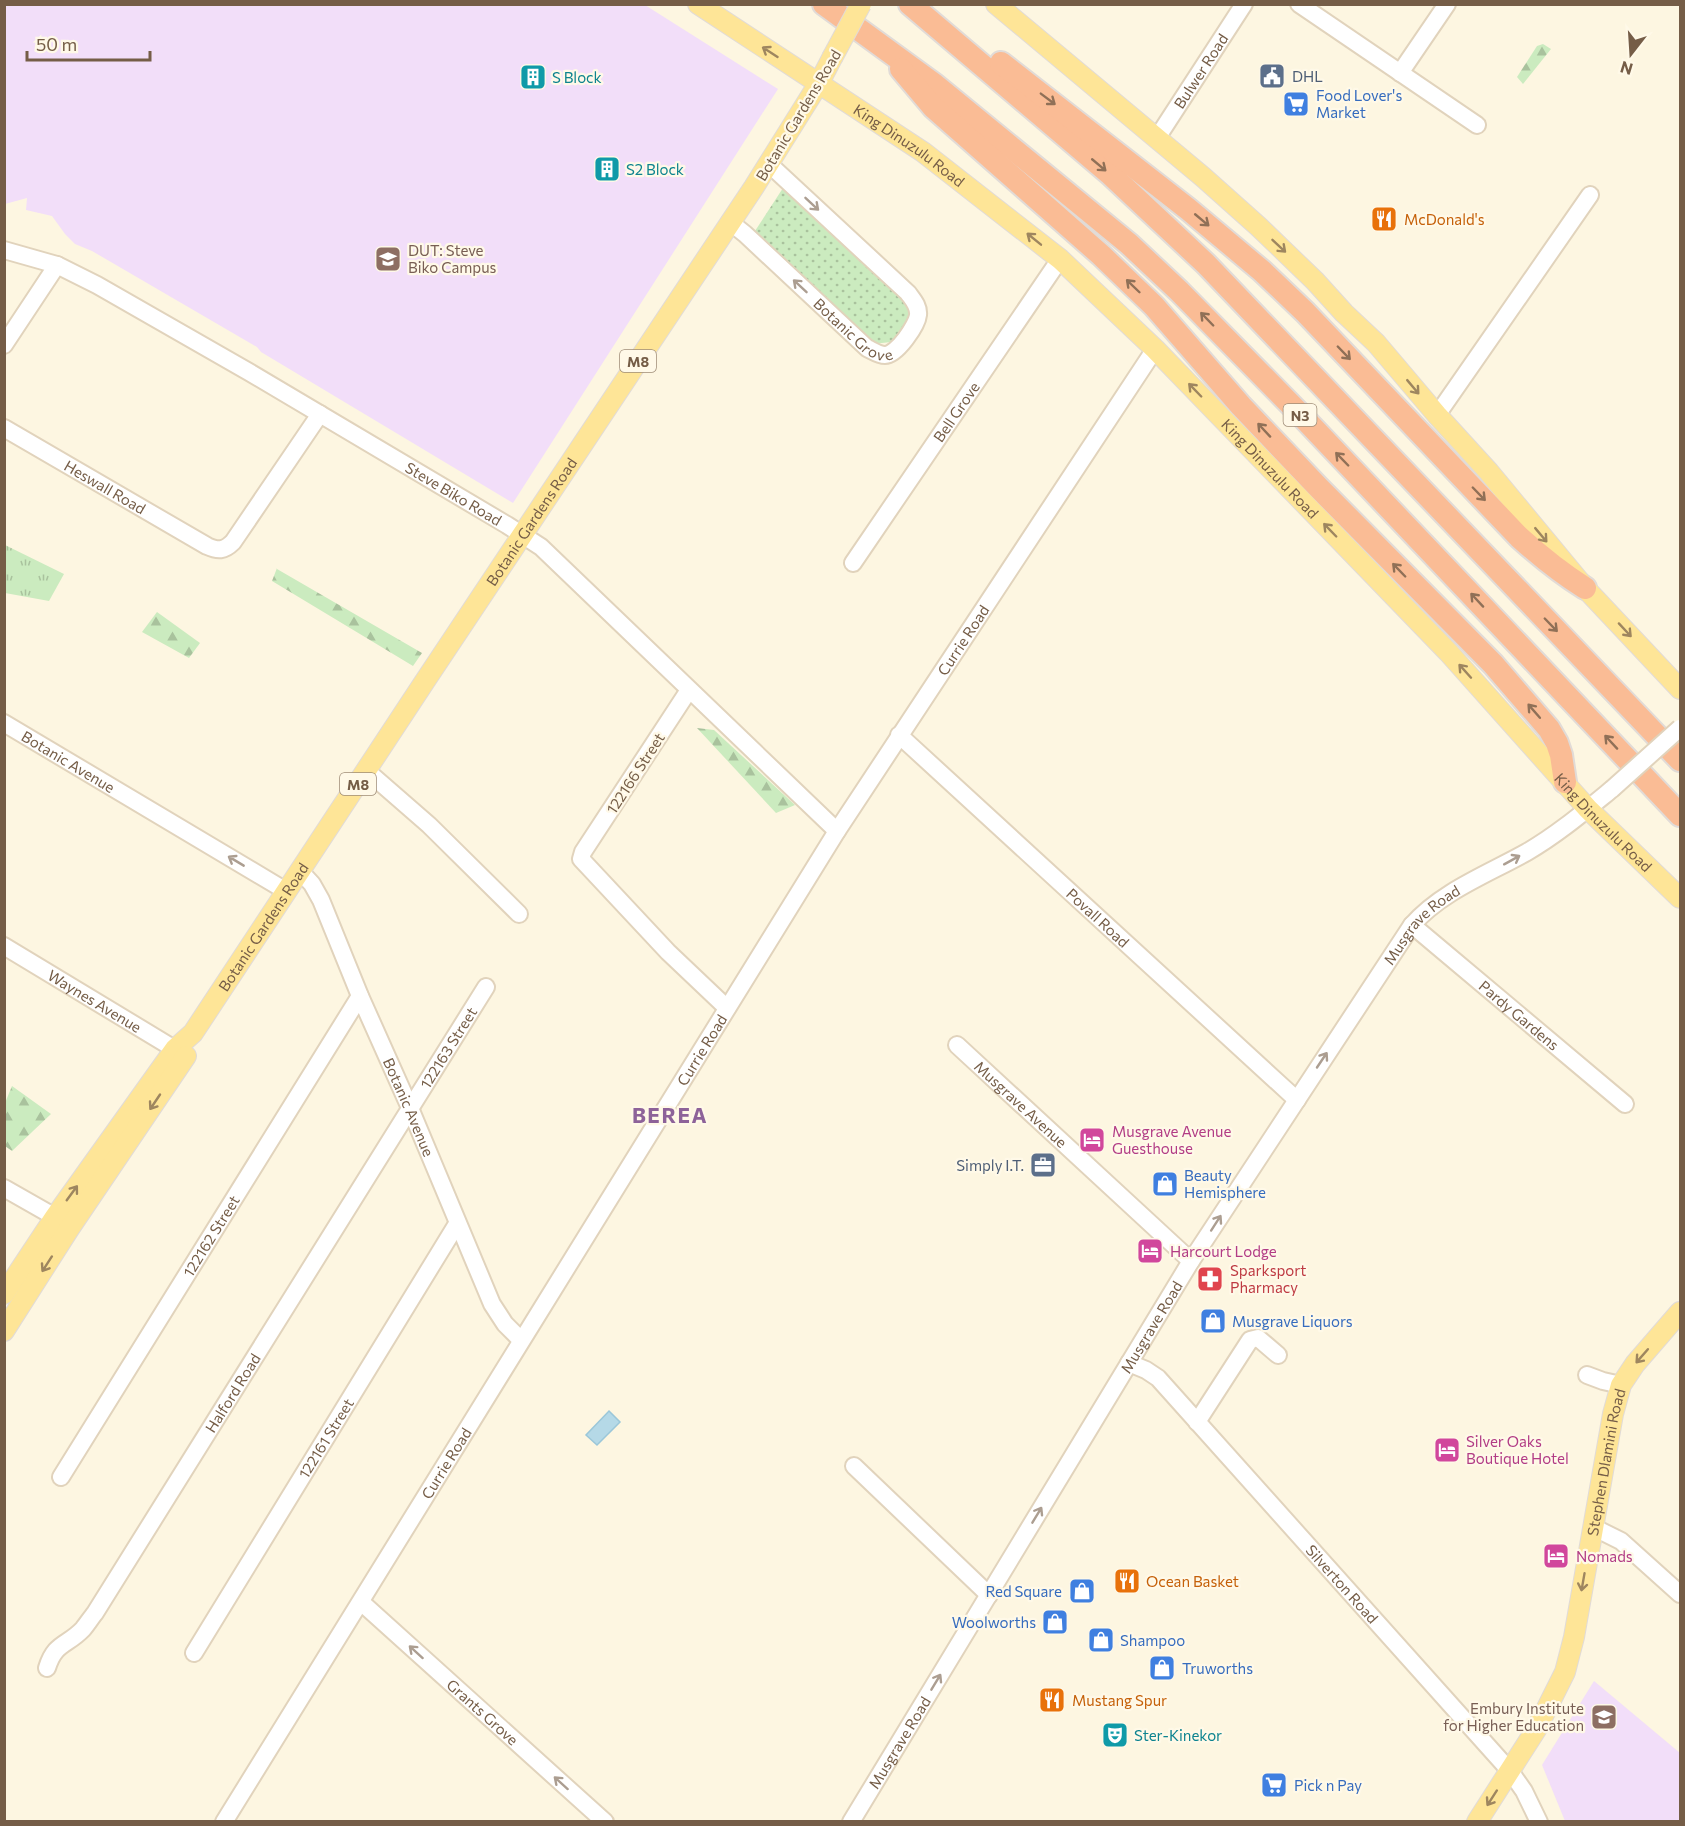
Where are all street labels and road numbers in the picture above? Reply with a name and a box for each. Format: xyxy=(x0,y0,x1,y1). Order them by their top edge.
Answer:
street label: Bulwer Road xyxy=(1170,30,1231,112)
street label: Botanic Gardens Road xyxy=(752,46,844,184)
street label: King Dinuzulu Road xyxy=(850,100,968,190)
street label: Botanic Grove xyxy=(810,294,895,364)
road number: M8 xyxy=(620,350,656,372)
street label: Bell Grove xyxy=(929,378,983,445)
road number: N3 xyxy=(1284,404,1316,426)
street label: King Dinuzulu Road xyxy=(1218,415,1323,522)
street label: Botanic Gardens Road xyxy=(482,454,580,589)
street label: Heswall Road xyxy=(61,456,149,517)
street label: Steve Biko Road xyxy=(402,458,505,529)
street label: Currie Road xyxy=(933,602,993,679)
street label: Botanic Avenue xyxy=(19,727,118,796)
street label: 122166 Street xyxy=(602,729,668,817)
street label: King Dinuzulu Road xyxy=(1551,769,1656,875)
road number: M8 xyxy=(340,773,376,795)
street label: Botanic Gardens Road xyxy=(214,859,312,994)
street label: Musgrave Road xyxy=(1380,881,1463,968)
street label: Povall Road xyxy=(1063,884,1133,951)
street label: Waynes Avenue xyxy=(45,966,145,1036)
street label: Pardy Gardens xyxy=(1476,976,1563,1054)
street label: 122163 Street xyxy=(416,1004,480,1092)
street label: Currie Road xyxy=(673,1011,730,1089)
street label: Botanic Avenue xyxy=(380,1055,438,1159)
street label: Musgrave Avenue xyxy=(971,1057,1071,1151)
street label: 122162 Street xyxy=(179,1192,243,1280)
street label: Musgrave Road xyxy=(1116,1277,1186,1376)
street label: Halford Road xyxy=(201,1350,264,1436)
street label: Stephen Dlamini Road xyxy=(1583,1386,1629,1537)
street label: 122161 Street xyxy=(294,1395,357,1481)
street label: Currie Road xyxy=(417,1424,475,1502)
street label: Silverton Road xyxy=(1302,1541,1382,1627)
street label: Grants Grove xyxy=(443,1675,522,1749)
street label: Musgrave Road xyxy=(864,1693,934,1792)

